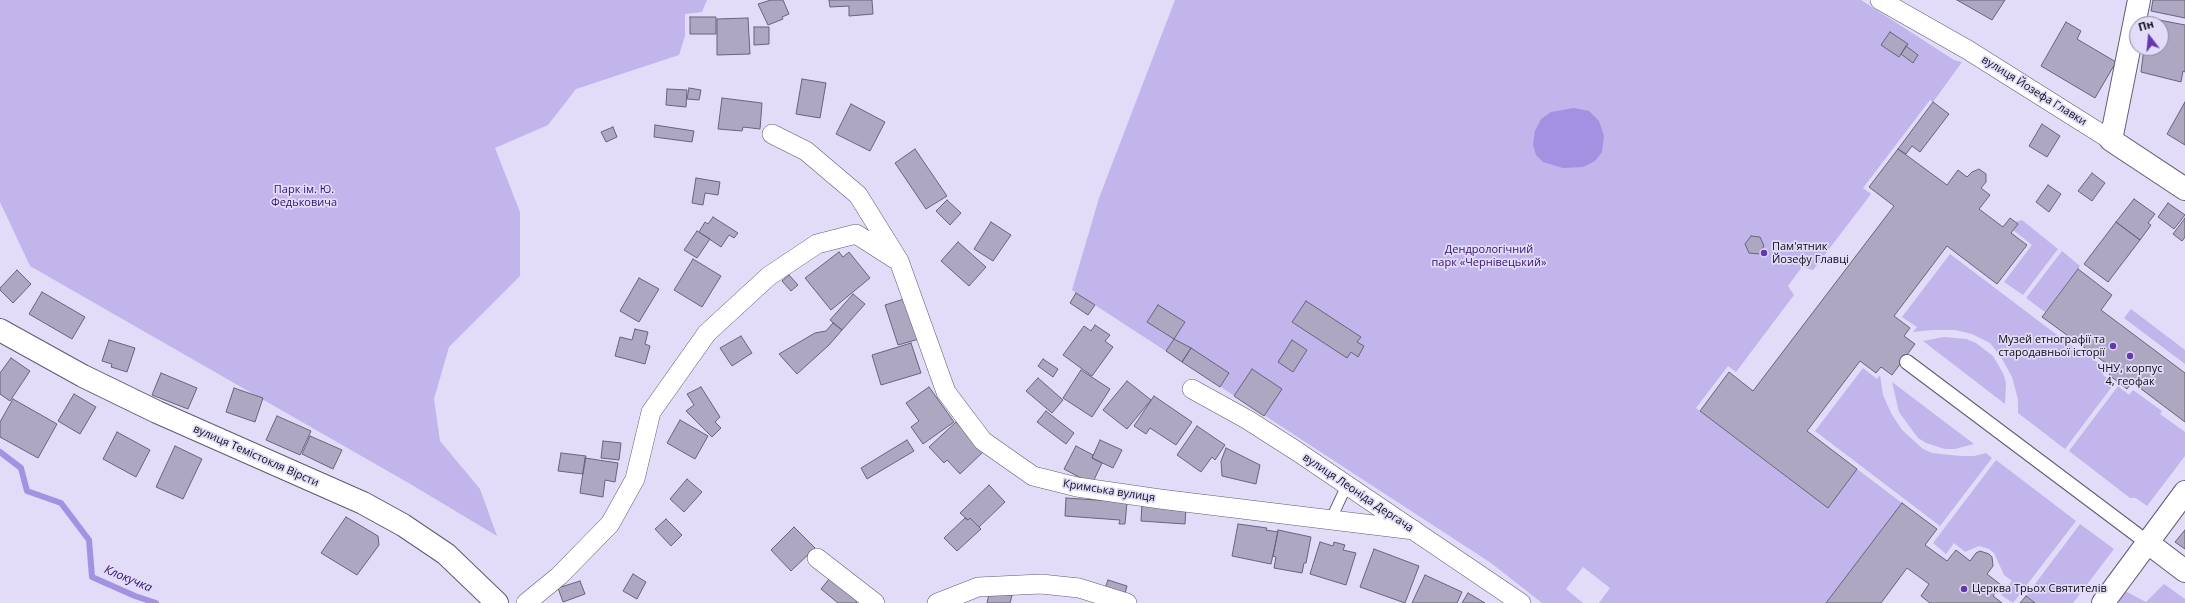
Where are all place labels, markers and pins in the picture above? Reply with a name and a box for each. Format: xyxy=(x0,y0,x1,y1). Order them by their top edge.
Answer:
place label: Пам'ятник Йозефу Главці xyxy=(1772,240,1849,266)
marker: Пам'ятник Йозефу Главці xyxy=(1759,248,1769,258)
place label: Музей етнографії та стародавньої історії xyxy=(1998,333,2105,359)
marker: Музей етнографії та стародавньої історії xyxy=(2108,341,2118,351)
marker: ЧНУ, корпус 4, геофак xyxy=(2125,351,2135,361)
place label: ЧНУ, корпус 4, геофак xyxy=(2098,362,2162,388)
place label: Церква Трьох Святителів xyxy=(1972,582,2107,596)
marker: Церква Трьох Святителів xyxy=(1959,584,1969,594)

